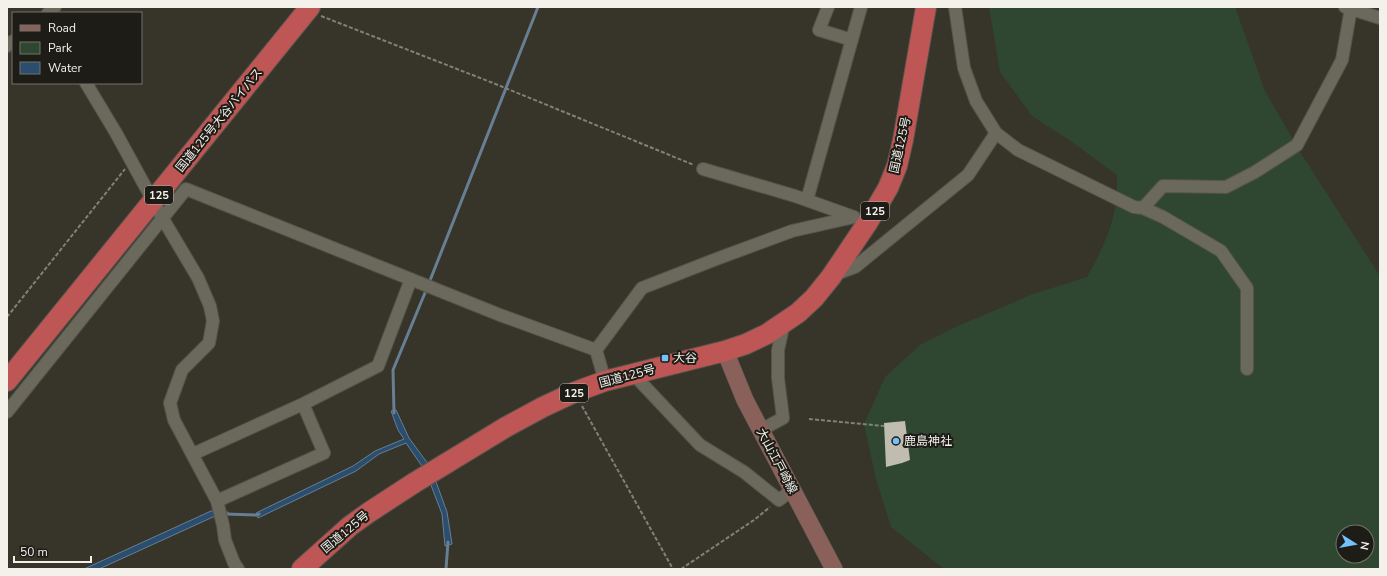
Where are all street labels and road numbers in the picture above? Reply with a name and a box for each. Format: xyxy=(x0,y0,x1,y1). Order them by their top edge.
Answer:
street label: 国道125号大谷バイパス xyxy=(172,65,266,175)
street label: 国道125号 xyxy=(886,115,914,175)
road number: 125 xyxy=(145,186,173,204)
road number: 125 xyxy=(861,202,889,220)
street label: 国道125号 xyxy=(597,361,657,391)
road number: 125 xyxy=(560,384,588,402)
street label: 大山江戸崎線 xyxy=(753,425,801,497)
street label: 国道125号 xyxy=(318,507,372,557)

